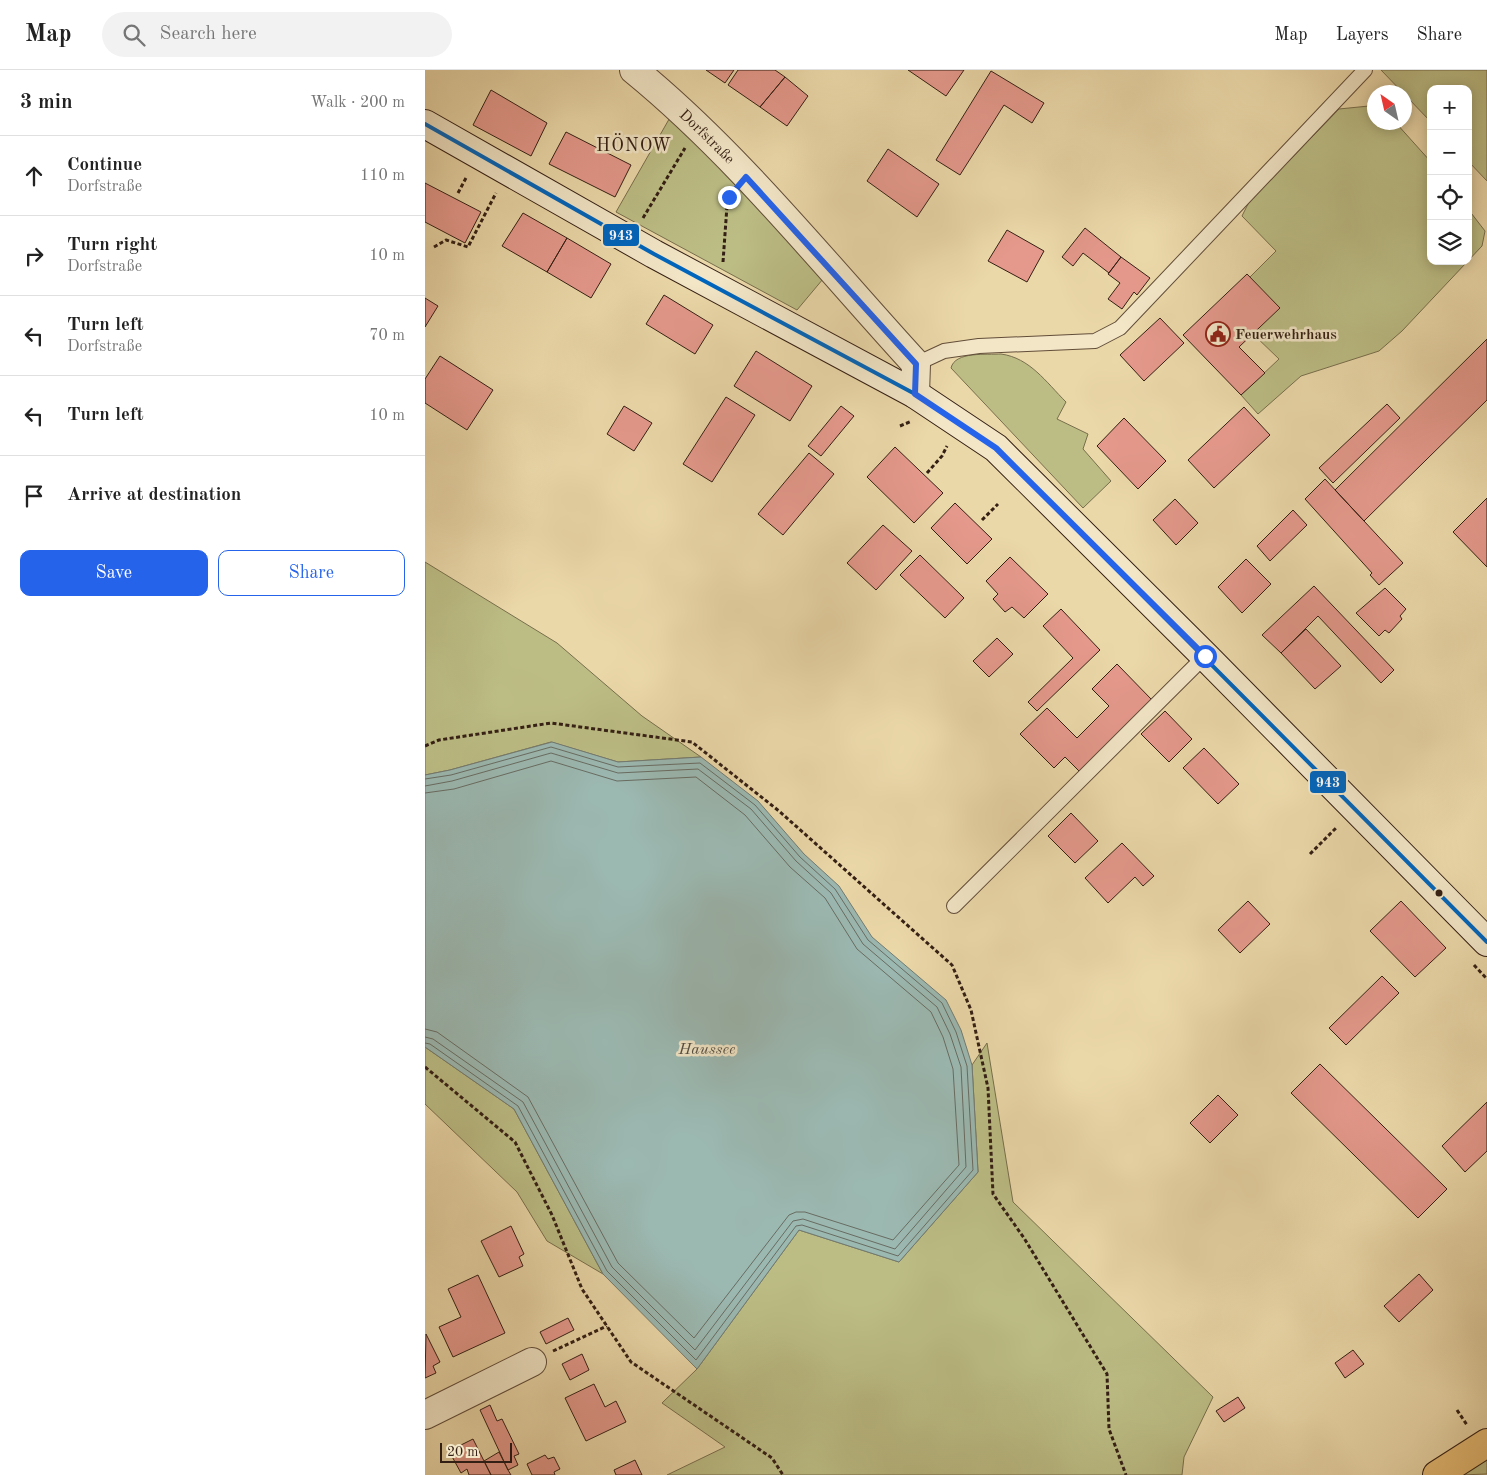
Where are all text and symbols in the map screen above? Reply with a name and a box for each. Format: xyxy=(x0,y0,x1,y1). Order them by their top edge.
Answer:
search box xyxy=(102,12,452,57)
icon: search xyxy=(120,21,148,49)
text: Map xyxy=(25,23,72,47)
text: Search here xyxy=(160,25,257,44)
text: Map xyxy=(1274,26,1308,44)
text: Layers xyxy=(1336,26,1388,44)
text: Share xyxy=(1416,26,1462,44)
north arrow xyxy=(1367,85,1412,130)
map controls xyxy=(1427,85,1472,265)
button: + xyxy=(1427,85,1472,130)
text: 3 min xyxy=(20,92,73,113)
text: Walk · 200 m xyxy=(310,95,405,111)
street label: Dorfstraße xyxy=(676,108,737,168)
button: − xyxy=(1427,130,1472,175)
district label: HÖNOW xyxy=(596,133,672,155)
text: Continue xyxy=(67,156,142,175)
icon: ahead xyxy=(20,162,48,190)
text: 110 m xyxy=(360,168,405,184)
button: locate xyxy=(1427,175,1472,220)
text: Dorfstraße xyxy=(67,179,142,195)
route end xyxy=(718,186,741,209)
button: layers xyxy=(1427,220,1472,265)
line badge: 943 xyxy=(602,223,640,247)
text: 943 xyxy=(609,229,633,243)
text: Turn right xyxy=(67,236,157,255)
icon: right xyxy=(20,242,48,270)
text: 10 m xyxy=(369,248,405,264)
text: Dorfstraße xyxy=(67,259,142,275)
text: Turn left xyxy=(67,316,144,335)
public building icon: Feuerwehrhaus xyxy=(1205,321,1231,347)
icon: left xyxy=(20,322,48,350)
text: 70 m xyxy=(369,328,405,344)
place label: Feuerwehrhaus xyxy=(1235,328,1337,343)
text: Dorfstraße xyxy=(67,339,142,355)
icon: left xyxy=(20,402,48,430)
text: Turn left xyxy=(67,406,144,425)
text: 10 m xyxy=(369,408,405,424)
icon: arrive xyxy=(20,482,48,510)
text: Arrive at destination xyxy=(67,486,241,505)
button: Save xyxy=(20,550,208,596)
button: Share xyxy=(218,550,405,596)
route start xyxy=(1194,645,1217,668)
line badge: 943 xyxy=(1309,770,1347,794)
text: 943 xyxy=(1316,776,1340,790)
unlabelled marker xyxy=(1434,888,1444,898)
water label: Haussee xyxy=(677,1042,736,1058)
scale bar xyxy=(440,1440,513,1463)
text: 20 m xyxy=(447,1445,478,1459)

